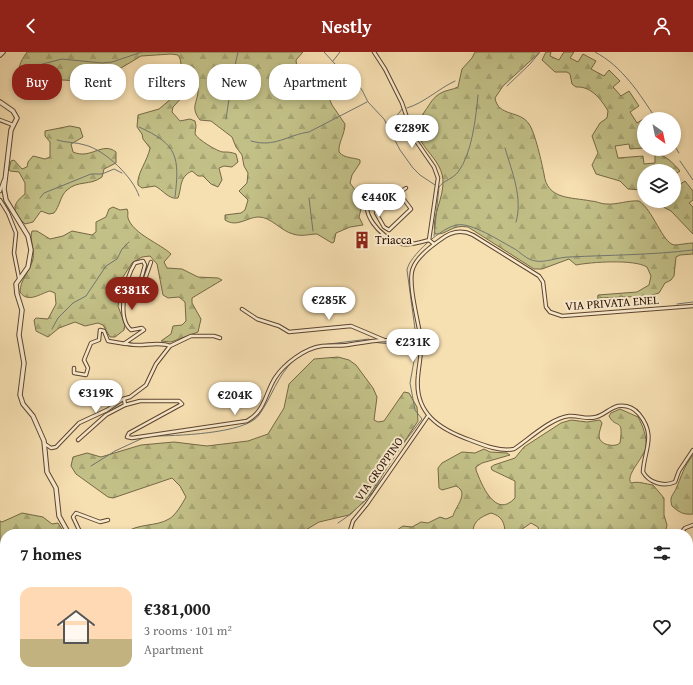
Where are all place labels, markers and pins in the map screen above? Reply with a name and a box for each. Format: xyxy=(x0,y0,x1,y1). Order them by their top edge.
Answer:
pin: €289K xyxy=(384,115,440,149)
pin: €440K xyxy=(351,184,407,218)
building icon: Triacca xyxy=(352,230,372,250)
place label: Triacca xyxy=(375,231,412,248)
pin: €381K xyxy=(104,277,160,311)
pin: €285K xyxy=(301,287,357,321)
pin: €231K xyxy=(385,329,441,363)
pin: €319K xyxy=(68,380,124,414)
pin: €204K xyxy=(207,382,263,416)

